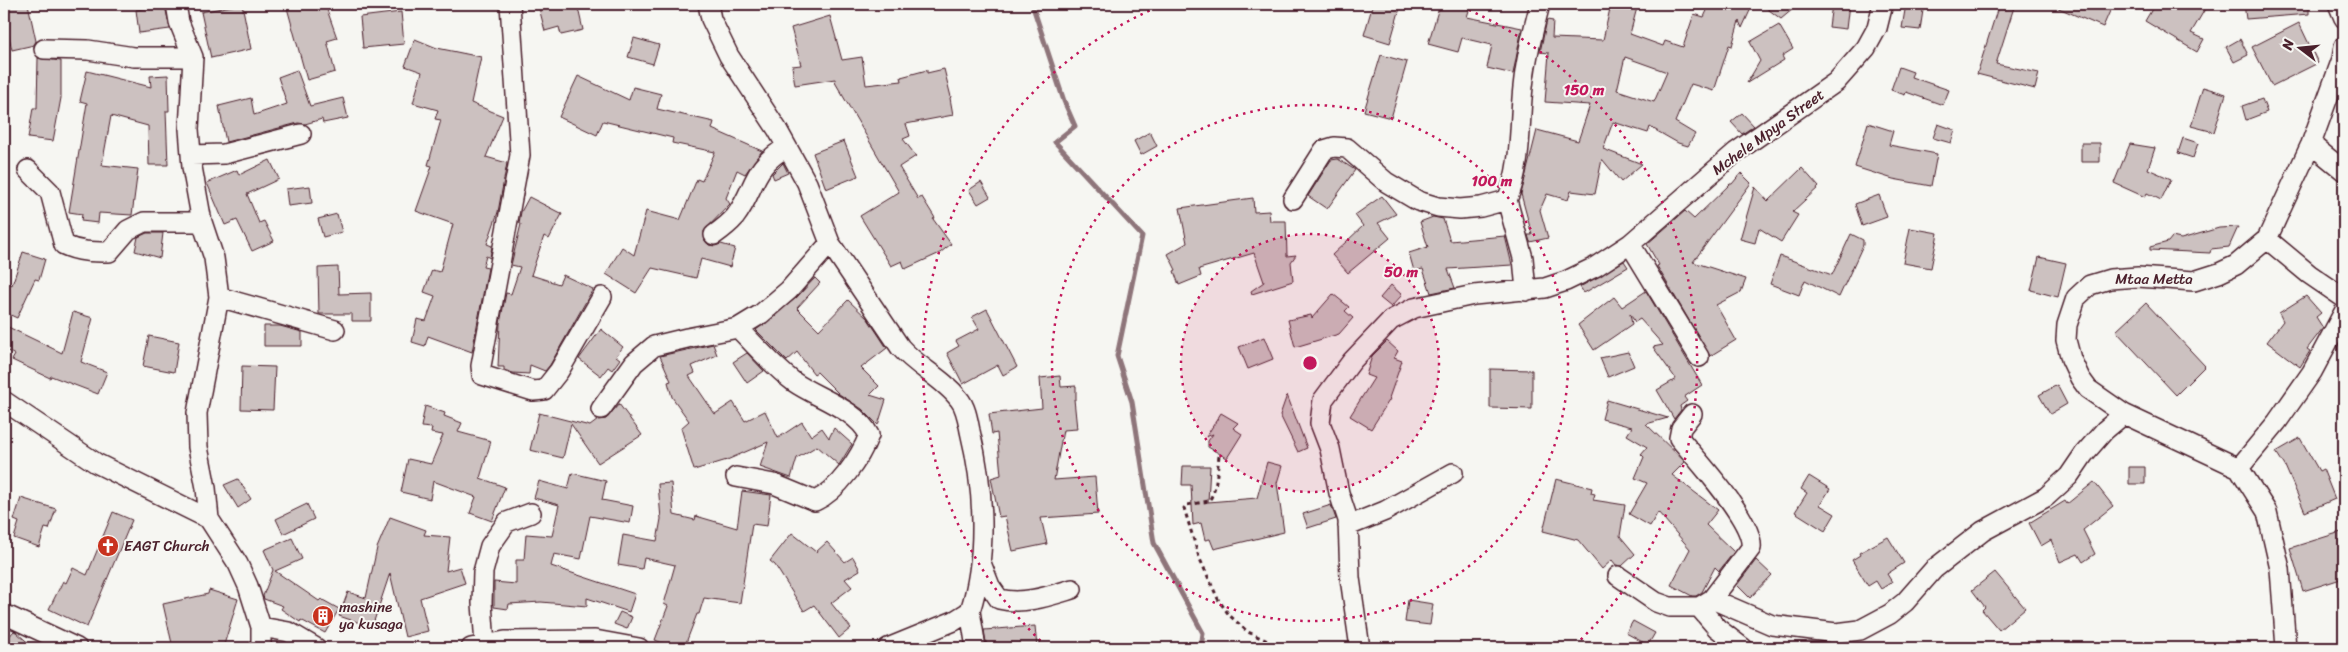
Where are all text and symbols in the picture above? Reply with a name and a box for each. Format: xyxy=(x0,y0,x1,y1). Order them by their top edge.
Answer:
north arrow xyxy=(2276,22,2326,72)
text: N xyxy=(2274,36,2301,54)
text: 150 m xyxy=(1564,77,1605,103)
street label: Mchele Mpya Street xyxy=(1706,82,1830,182)
text: 100 m xyxy=(1472,168,1513,194)
text: 50 m xyxy=(1384,259,1419,285)
street label: Mtaa Metta xyxy=(2115,266,2193,292)
centre of rings xyxy=(1301,354,1319,372)
place label: EAGT Church xyxy=(124,533,210,559)
church icon: EAGT Church xyxy=(96,534,120,558)
place label: mashine ya kusaga xyxy=(339,594,403,637)
building icon: mashine ya kusaga xyxy=(311,604,335,628)

